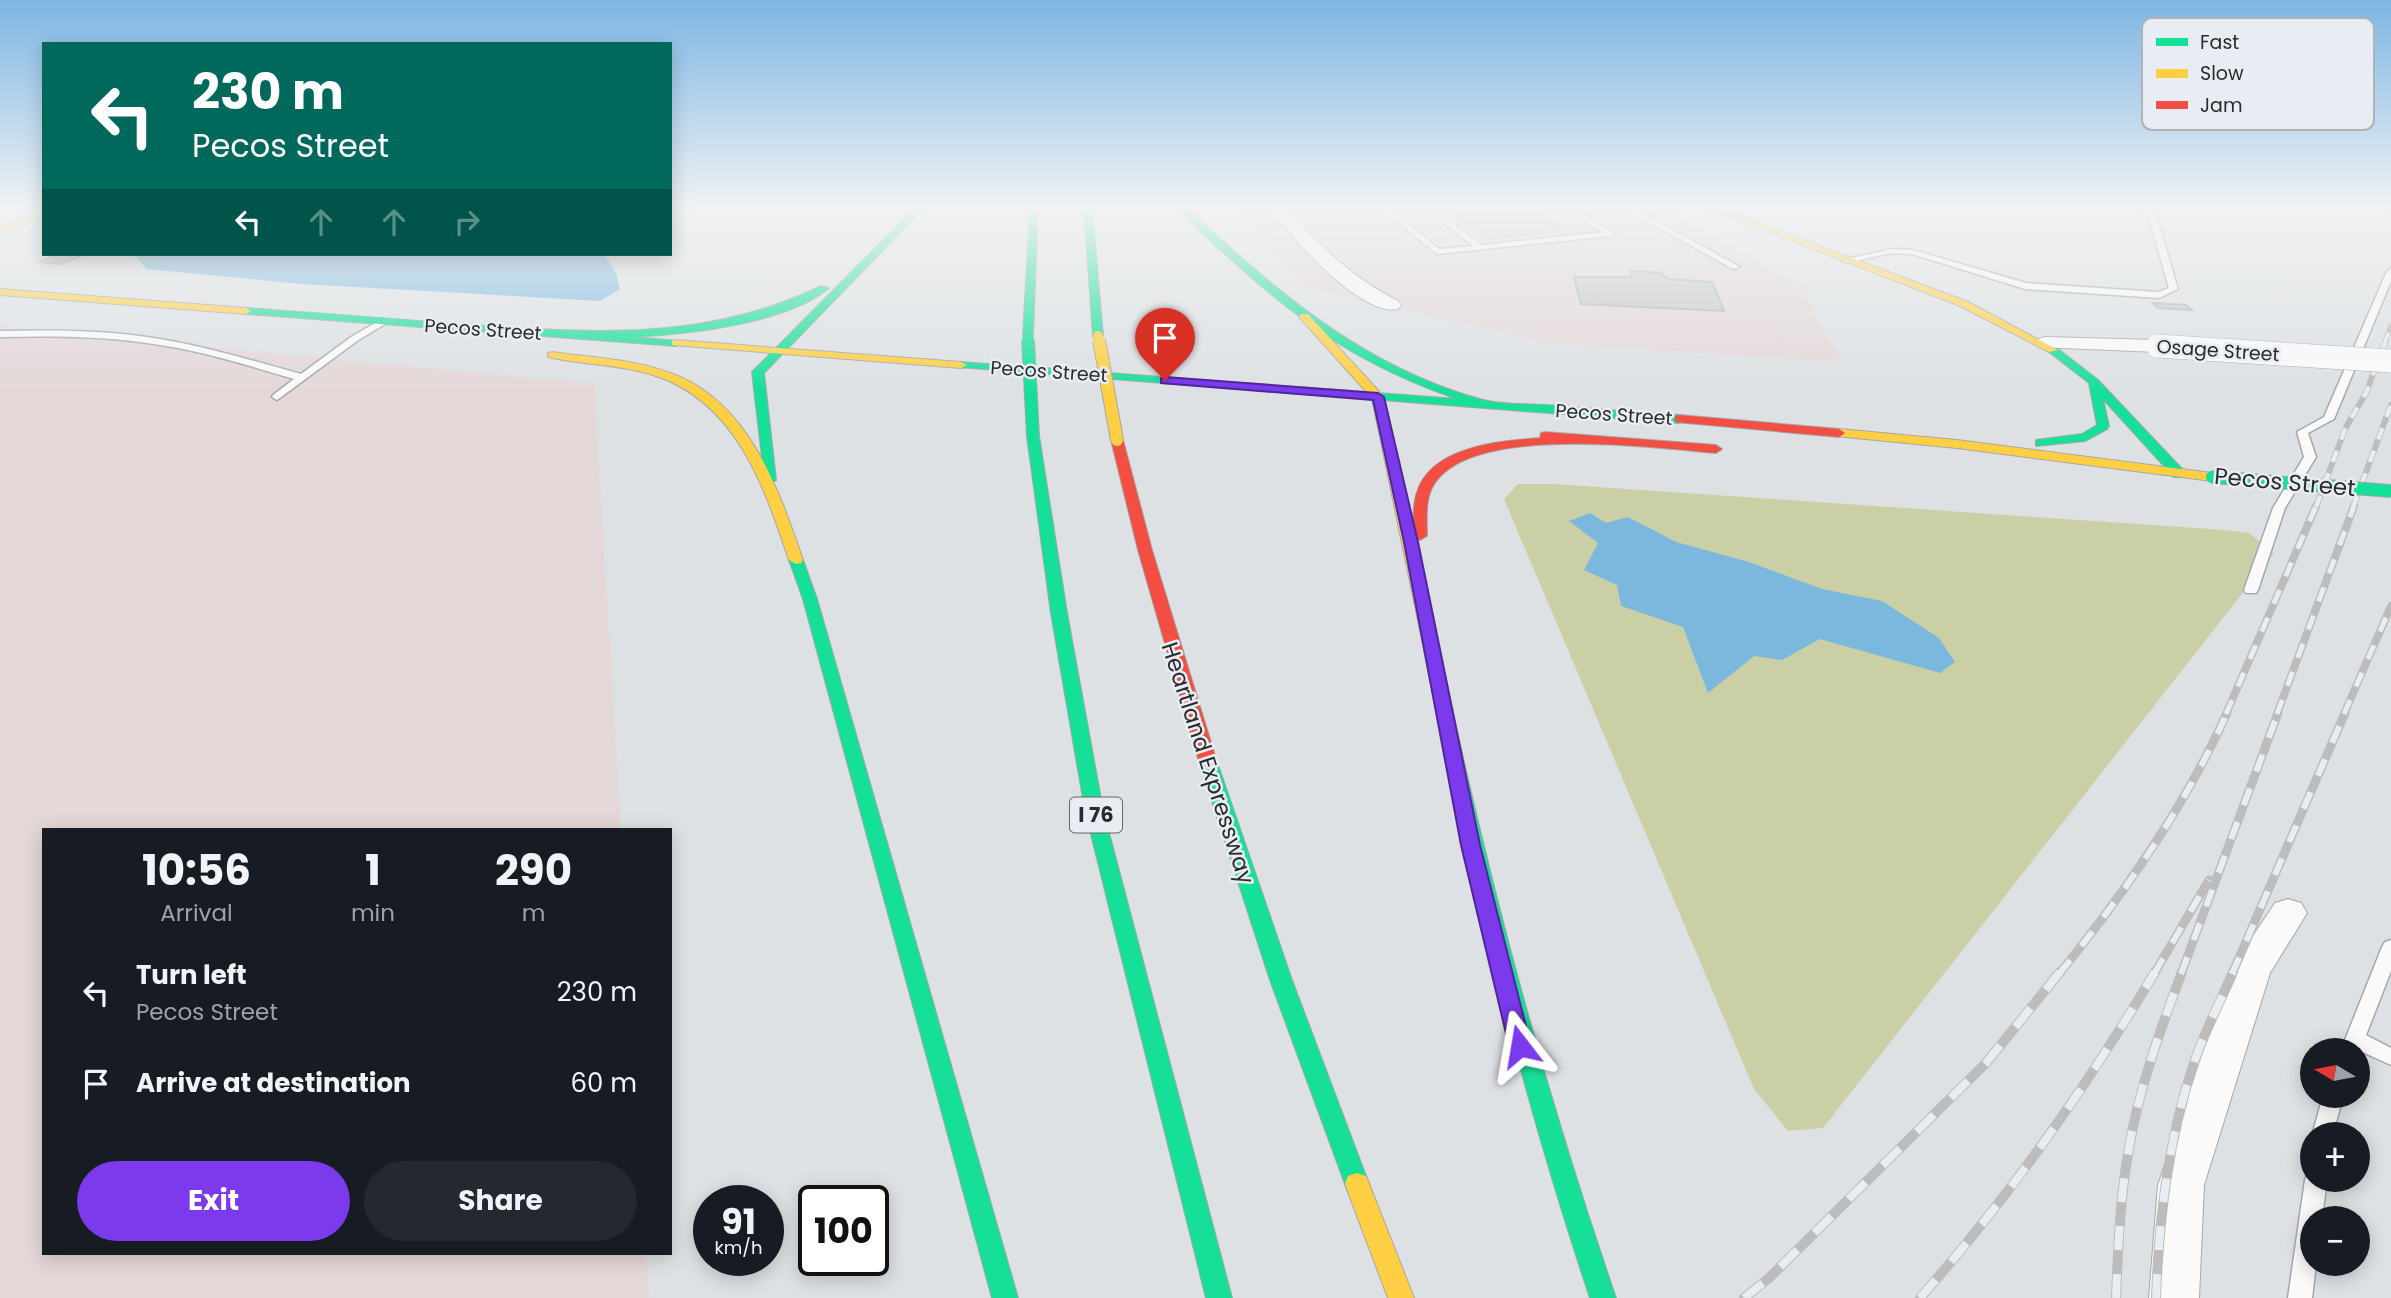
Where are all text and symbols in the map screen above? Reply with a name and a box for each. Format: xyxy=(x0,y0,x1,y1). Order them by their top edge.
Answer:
legend xyxy=(2142,18,2374,130)
text: Fast xyxy=(2200,29,2239,56)
text: 230 m xyxy=(192,58,344,126)
text: Slow xyxy=(2200,60,2244,87)
icon: left xyxy=(77,70,168,161)
text: Jam xyxy=(2200,92,2242,119)
text: Pecos Street xyxy=(192,123,389,168)
icon: left xyxy=(229,203,267,241)
icon: ahead xyxy=(302,203,340,241)
icon: ahead xyxy=(375,203,413,241)
icon: right xyxy=(448,203,486,241)
pin xyxy=(1135,308,1195,380)
street label: Pecos Street xyxy=(424,312,542,347)
icon: arrive xyxy=(1146,319,1184,357)
street label: Osage Street xyxy=(2156,333,2280,368)
street label: Pecos Street xyxy=(990,354,1108,389)
street label: Pecos Street xyxy=(1555,397,1673,432)
street label: Pecos Street xyxy=(2213,460,2357,504)
street label: Heartland Expressway xyxy=(1154,638,1262,888)
road number: I 76 xyxy=(1070,798,1122,832)
text: 10:56 xyxy=(142,841,251,900)
text: 1 xyxy=(365,841,381,900)
text: 290 xyxy=(495,841,572,900)
text: Arrival xyxy=(160,897,233,929)
text: min xyxy=(351,897,395,929)
text: m xyxy=(522,897,545,929)
text: Turn left xyxy=(136,957,247,993)
icon: left xyxy=(77,974,115,1012)
text: 230 m xyxy=(557,974,637,1010)
text: Pecos Street xyxy=(136,996,278,1028)
position arrow xyxy=(1483,1009,1557,1083)
north arrow xyxy=(2300,1038,2370,1108)
map controls xyxy=(2300,1038,2370,1276)
icon: arrive xyxy=(77,1065,115,1103)
text: Arrive at destination xyxy=(136,1065,411,1101)
text: 60 m xyxy=(570,1065,637,1101)
button: + xyxy=(2300,1122,2370,1192)
button: Exit xyxy=(77,1161,350,1241)
button: Share xyxy=(364,1161,637,1241)
speed limit sign: 100 xyxy=(798,1185,889,1276)
text: 91 xyxy=(721,1197,756,1246)
button: − xyxy=(2300,1206,2370,1276)
text: km/h xyxy=(715,1235,762,1260)

